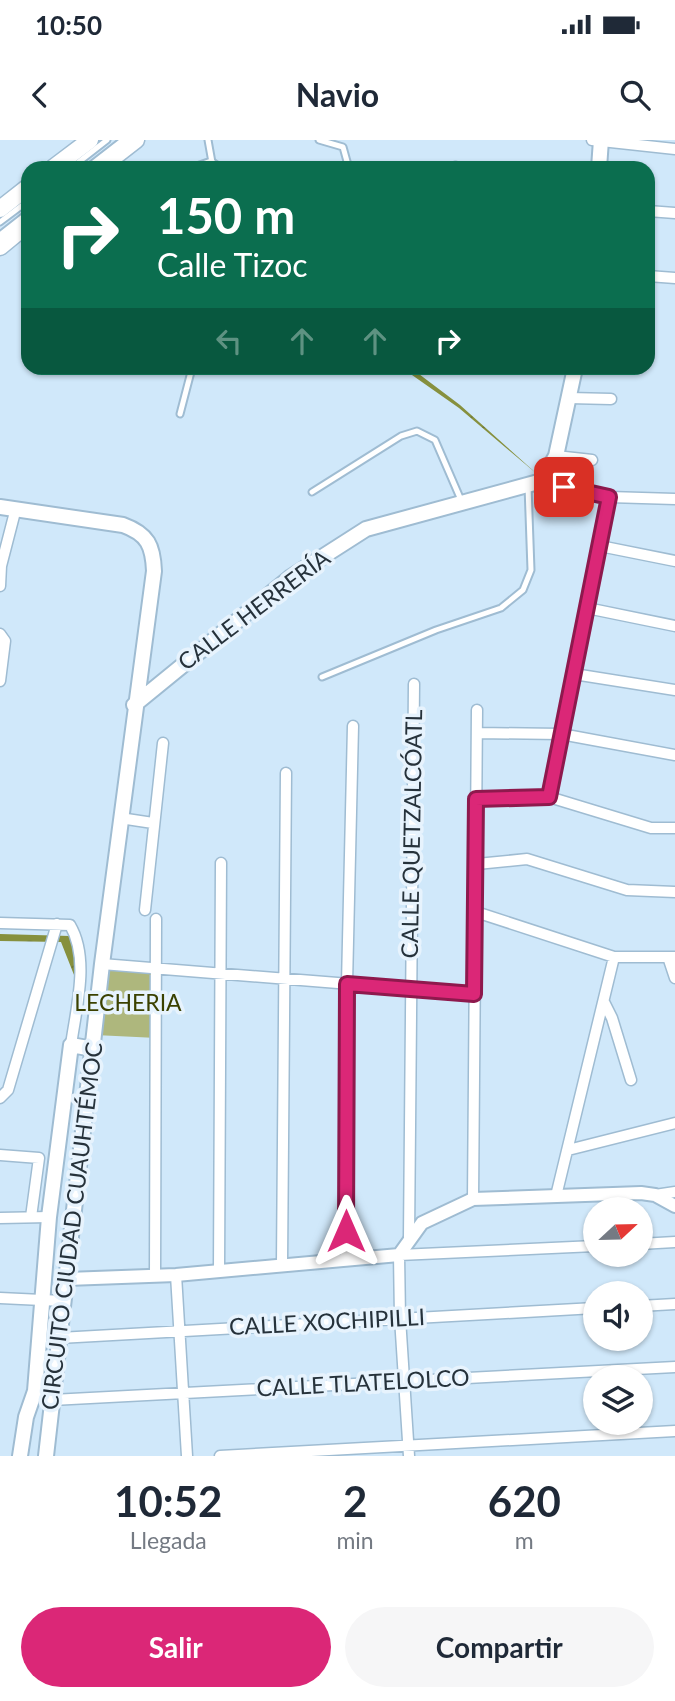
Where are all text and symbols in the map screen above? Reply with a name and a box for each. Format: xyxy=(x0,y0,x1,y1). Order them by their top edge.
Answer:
text: 10:50 xyxy=(35,9,102,41)
text: Navio xyxy=(296,75,379,114)
icon: back xyxy=(21,76,59,114)
icon: search xyxy=(616,76,654,114)
text: 150 m xyxy=(157,186,295,244)
icon: right xyxy=(42,189,133,280)
text: Calle Tizoc xyxy=(157,245,308,284)
icon: left xyxy=(210,322,248,360)
icon: ahead xyxy=(283,322,321,360)
icon: ahead xyxy=(356,322,394,360)
icon: right xyxy=(429,322,467,360)
pin xyxy=(534,457,594,517)
icon: arrive xyxy=(545,468,583,506)
street label: CALLE HERRERÍA xyxy=(172,543,335,675)
street label: CALLE QUETZALCÓATL xyxy=(395,709,427,959)
park label: LECHERIA xyxy=(74,988,182,1016)
street label: CIRCUITO CIUDAD CUAUHTÉMOC xyxy=(35,1040,107,1411)
position arrow xyxy=(309,1194,383,1268)
north arrow xyxy=(583,1197,653,1267)
map controls xyxy=(583,1197,653,1435)
button: sound xyxy=(583,1281,653,1351)
street label: CALLE XOCHIPILLI xyxy=(228,1302,426,1340)
street label: CALLE TLATELOLCO xyxy=(256,1362,470,1402)
button: layers xyxy=(583,1365,653,1435)
text: 10:52 xyxy=(114,1476,222,1526)
text: 2 xyxy=(343,1476,367,1526)
text: 620 xyxy=(488,1476,561,1526)
text: Llegada xyxy=(130,1526,207,1554)
text: min xyxy=(336,1526,374,1554)
text: m xyxy=(515,1526,534,1554)
button: Salir xyxy=(21,1607,331,1687)
button: Compartir xyxy=(345,1607,654,1687)

